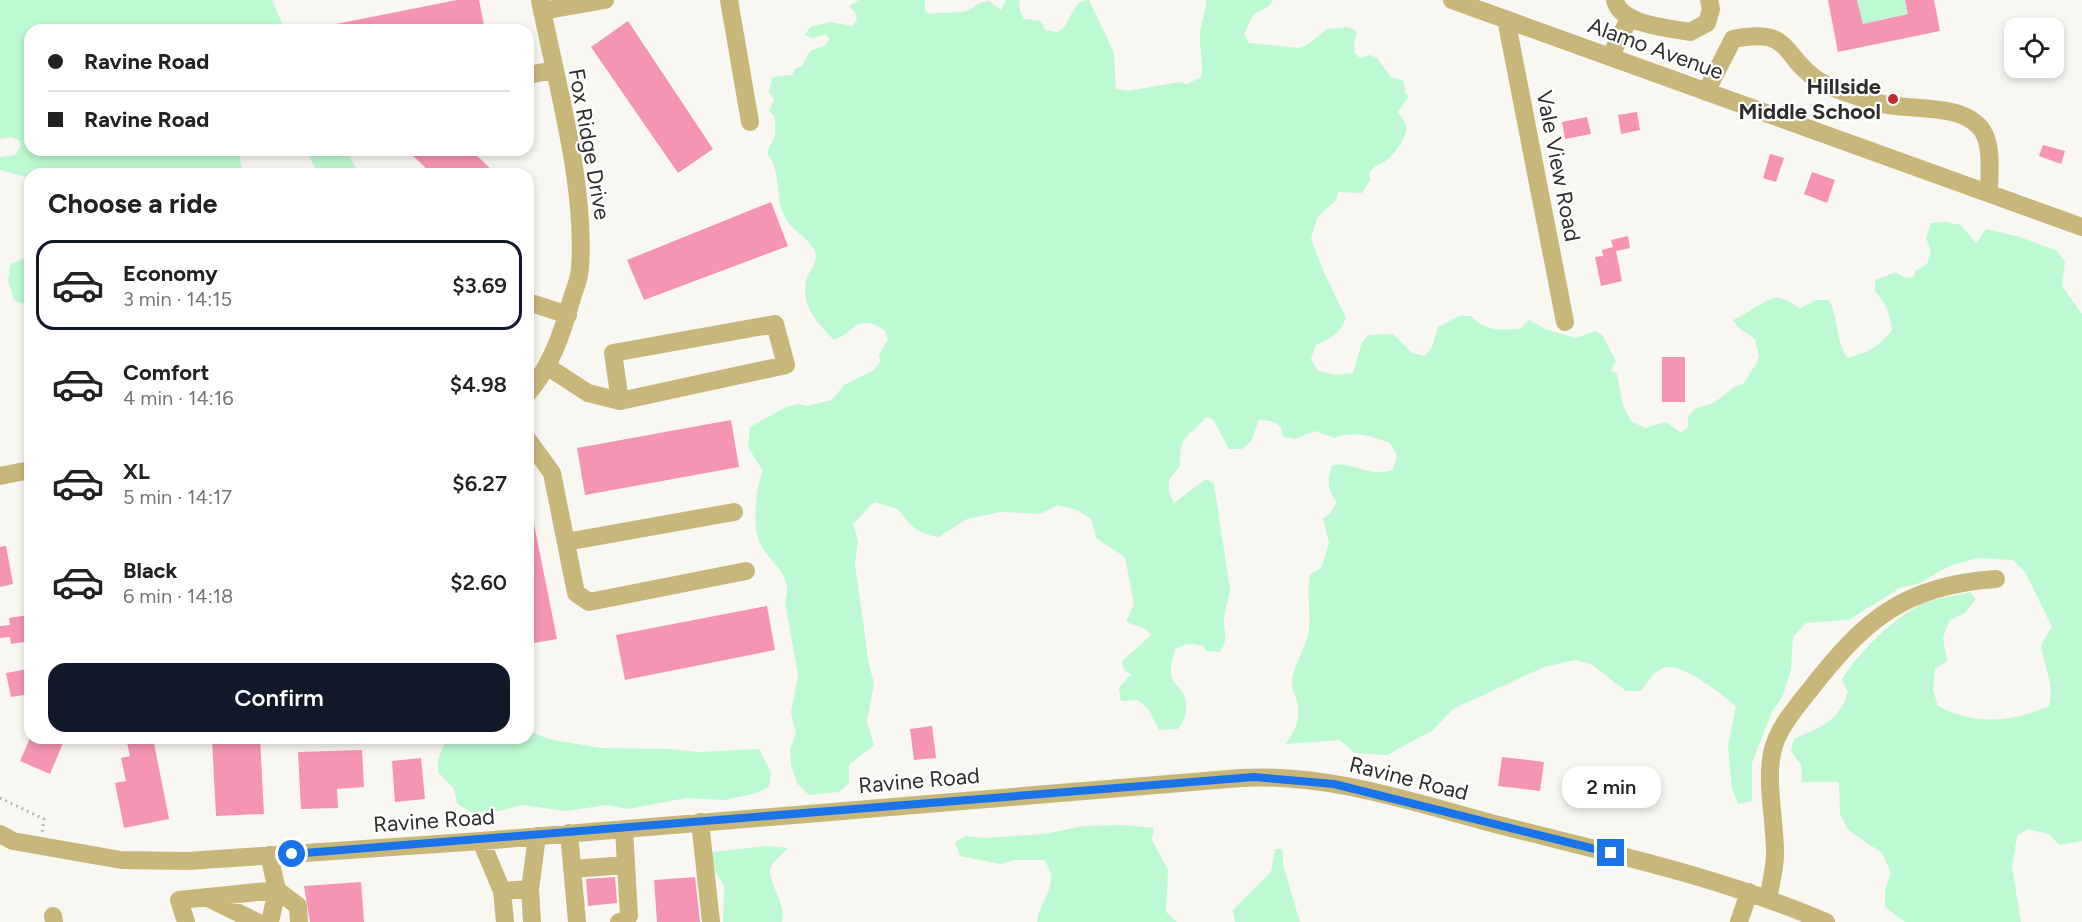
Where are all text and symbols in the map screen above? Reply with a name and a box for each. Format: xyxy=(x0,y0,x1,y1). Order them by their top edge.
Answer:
street label: Alamo Avenue xyxy=(1584,11,1727,85)
map controls xyxy=(2004,18,2064,78)
button: locate xyxy=(2004,18,2064,78)
text: Ravine Road xyxy=(84,48,209,75)
street label: Fox Ridge Drive xyxy=(563,66,616,222)
place label: Hillside Middle School xyxy=(1738,73,1881,125)
street label: Vale View Road xyxy=(1531,88,1586,244)
marker: Hillside Middle School xyxy=(1886,92,1900,106)
text: Ravine Road xyxy=(84,106,209,133)
text: Choose a ride xyxy=(48,187,217,220)
icon: car xyxy=(51,258,105,312)
text: Economy xyxy=(123,260,218,287)
text: $3.69 xyxy=(452,272,507,299)
text: 3 min · 14:15 xyxy=(123,287,232,311)
icon: car xyxy=(51,357,105,411)
text: Comfort xyxy=(123,359,209,386)
text: $4.98 xyxy=(450,371,507,398)
text: 4 min · 14:16 xyxy=(123,386,233,410)
icon: car xyxy=(51,456,105,510)
text: XL xyxy=(123,458,150,485)
text: $6.27 xyxy=(452,470,507,497)
text: 5 min · 14:17 xyxy=(123,485,232,509)
icon: car xyxy=(51,555,105,609)
text: Black xyxy=(123,557,177,584)
text: $2.60 xyxy=(450,569,507,596)
text: 6 min · 14:18 xyxy=(123,584,233,608)
button: Confirm xyxy=(48,663,510,732)
street label: Ravine Road xyxy=(1347,751,1471,806)
street label: Ravine Road xyxy=(857,762,981,799)
callout: 2 min xyxy=(1562,766,1660,808)
text: 2 min xyxy=(1587,775,1636,799)
street label: Ravine Road xyxy=(372,803,496,838)
route end xyxy=(1597,839,1624,866)
route start xyxy=(278,840,305,867)

